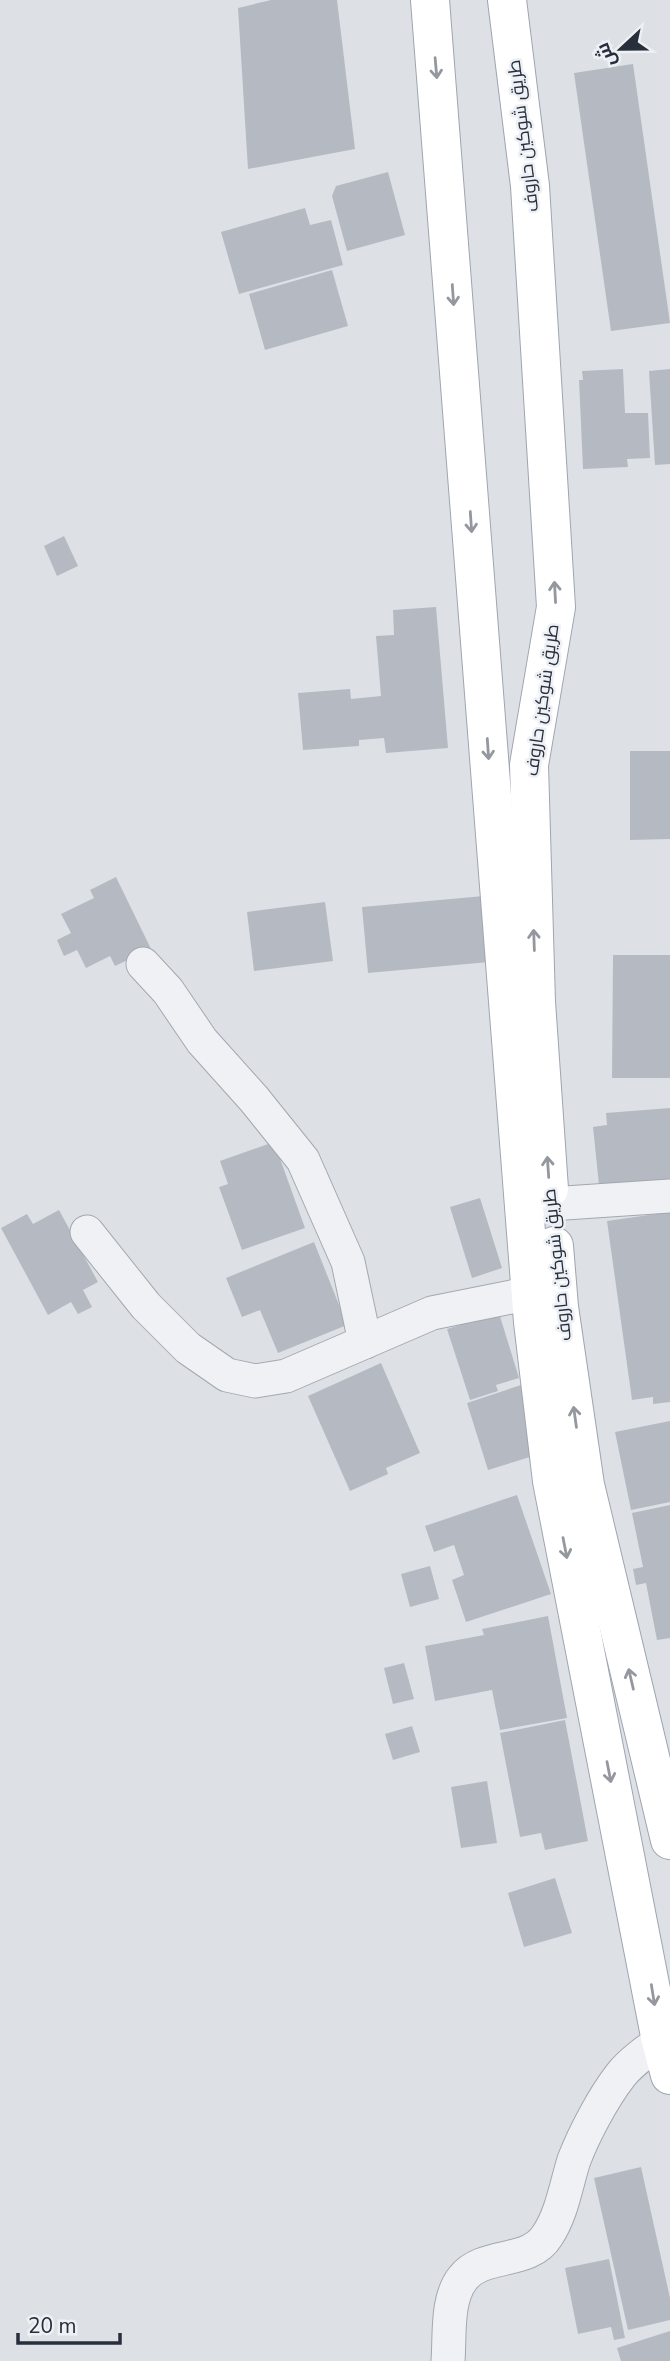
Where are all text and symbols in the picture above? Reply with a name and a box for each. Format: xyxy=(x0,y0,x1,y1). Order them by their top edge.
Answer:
north arrow xyxy=(586,14,656,84)
text: ش xyxy=(590,39,623,71)
one-way arrow xyxy=(429,56,442,79)
street label: طريق شوكين حاروف xyxy=(502,58,544,214)
one-way arrow xyxy=(447,283,460,306)
one-way arrow xyxy=(465,510,478,532)
one-way arrow xyxy=(548,581,561,604)
street label: طريق شوكين حاروف xyxy=(519,622,565,778)
one-way arrow xyxy=(482,737,495,759)
one-way arrow xyxy=(528,928,541,951)
one-way arrow xyxy=(541,1155,554,1178)
street label: طريق شوكين حاروف xyxy=(537,1188,577,1342)
one-way arrow xyxy=(568,1406,581,1429)
one-way arrow xyxy=(559,1536,573,1559)
one-way arrow xyxy=(624,1668,637,1691)
one-way arrow xyxy=(603,1760,617,1783)
one-way arrow xyxy=(647,1983,660,2006)
scale bar xyxy=(18,2302,119,2346)
text: 20 m xyxy=(28,2312,77,2340)

